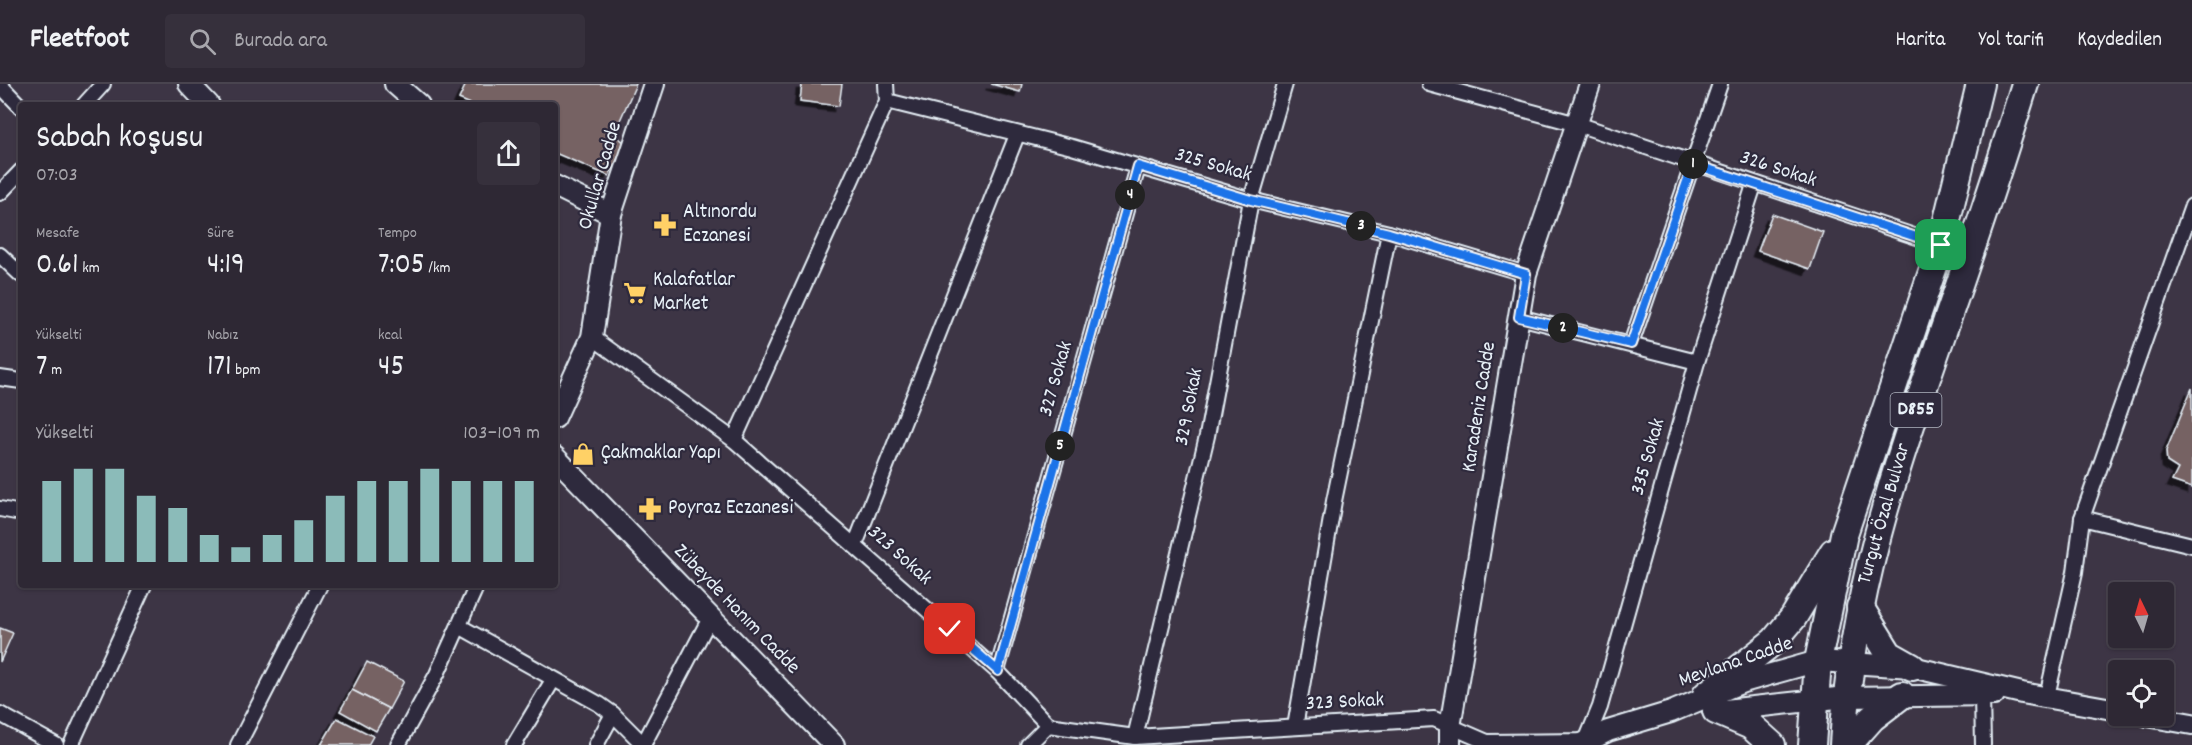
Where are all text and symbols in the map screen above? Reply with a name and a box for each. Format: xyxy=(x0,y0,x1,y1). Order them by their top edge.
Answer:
search box xyxy=(165,14,585,68)
text: Fleetfoot xyxy=(30,21,129,61)
icon: search xyxy=(186,25,219,58)
text: Burada ara xyxy=(234,26,327,57)
text: Harita xyxy=(1896,26,1945,56)
text: Yol tarifi xyxy=(1978,26,2044,56)
text: Kaydedilen xyxy=(2077,26,2162,56)
text: Sabah koşusu xyxy=(36,116,203,163)
street label: Okullar Cadde xyxy=(571,118,631,234)
button: share xyxy=(477,122,540,185)
street label: 325 Sokak xyxy=(1171,141,1255,191)
street label: 326 Sokak xyxy=(1736,143,1820,197)
pin: 1 xyxy=(1678,149,1708,179)
text: 1 xyxy=(1691,152,1695,175)
text: 07:03 xyxy=(36,162,78,190)
pin: 4 xyxy=(1115,180,1145,210)
text: 4 xyxy=(1127,183,1133,206)
place label: Altınordu Eczanesi xyxy=(683,198,757,252)
pin: 3 xyxy=(1346,211,1376,241)
pharmacy icon: Altınordu Eczanesi xyxy=(652,212,678,238)
text: 3 xyxy=(1357,214,1365,237)
pin xyxy=(1915,219,1966,270)
text: Mesafe xyxy=(36,222,79,245)
text: Süre xyxy=(207,222,234,245)
text: Tempo xyxy=(378,222,417,245)
icon: arrive xyxy=(1924,228,1957,261)
text: 0.61 xyxy=(36,245,79,288)
text: 4:19 xyxy=(207,245,245,288)
text: 7:05 xyxy=(378,245,425,288)
text: km xyxy=(79,257,100,280)
text: /km xyxy=(425,257,451,280)
place label: Kalafatlar Market xyxy=(653,266,735,320)
supermarket icon: Kalafatlar Market xyxy=(622,280,648,306)
pin: 2 xyxy=(1548,313,1578,343)
text: 2 xyxy=(1560,316,1567,339)
text: Yükselti xyxy=(36,324,82,347)
text: Nabız xyxy=(207,324,238,347)
text: kcal xyxy=(378,324,402,347)
street label: 327 Sokak xyxy=(1032,338,1082,420)
street label: Karadeniz Cadde xyxy=(1455,340,1505,474)
text: 7 xyxy=(36,347,48,390)
text: 171 xyxy=(207,347,232,390)
text: 45 xyxy=(378,347,404,390)
text: m xyxy=(48,359,62,382)
text: bpm xyxy=(232,359,261,382)
street label: 329 Sokak xyxy=(1168,366,1212,448)
road number: D855 xyxy=(1890,393,1942,427)
street label: 335 Sokak xyxy=(1624,415,1674,499)
text: Yükselti xyxy=(36,420,93,448)
text: 103–109 m xyxy=(463,420,540,448)
pin: 5 xyxy=(1045,431,1075,461)
text: 5 xyxy=(1056,434,1064,457)
place label: Çakmaklar Yapı xyxy=(601,439,721,469)
street label: Turgut Özal Bulvar xyxy=(1851,440,1920,588)
shop icon: Çakmaklar Yapı xyxy=(570,441,596,467)
place label: Poyraz Eczanesi xyxy=(668,494,793,524)
pharmacy icon: Poyraz Eczanesi xyxy=(637,496,663,522)
street label: 323 Sokak xyxy=(860,519,938,593)
street label: Zübeyde Hanım Cadde xyxy=(666,538,806,682)
north arrow xyxy=(2108,582,2174,648)
map controls xyxy=(2108,582,2174,726)
pin xyxy=(924,603,975,654)
icon: check xyxy=(933,612,966,645)
street label: Mevlana Cadde xyxy=(1675,629,1797,697)
button: locate xyxy=(2108,660,2174,726)
street label: 323 Sokak xyxy=(1305,686,1385,720)

